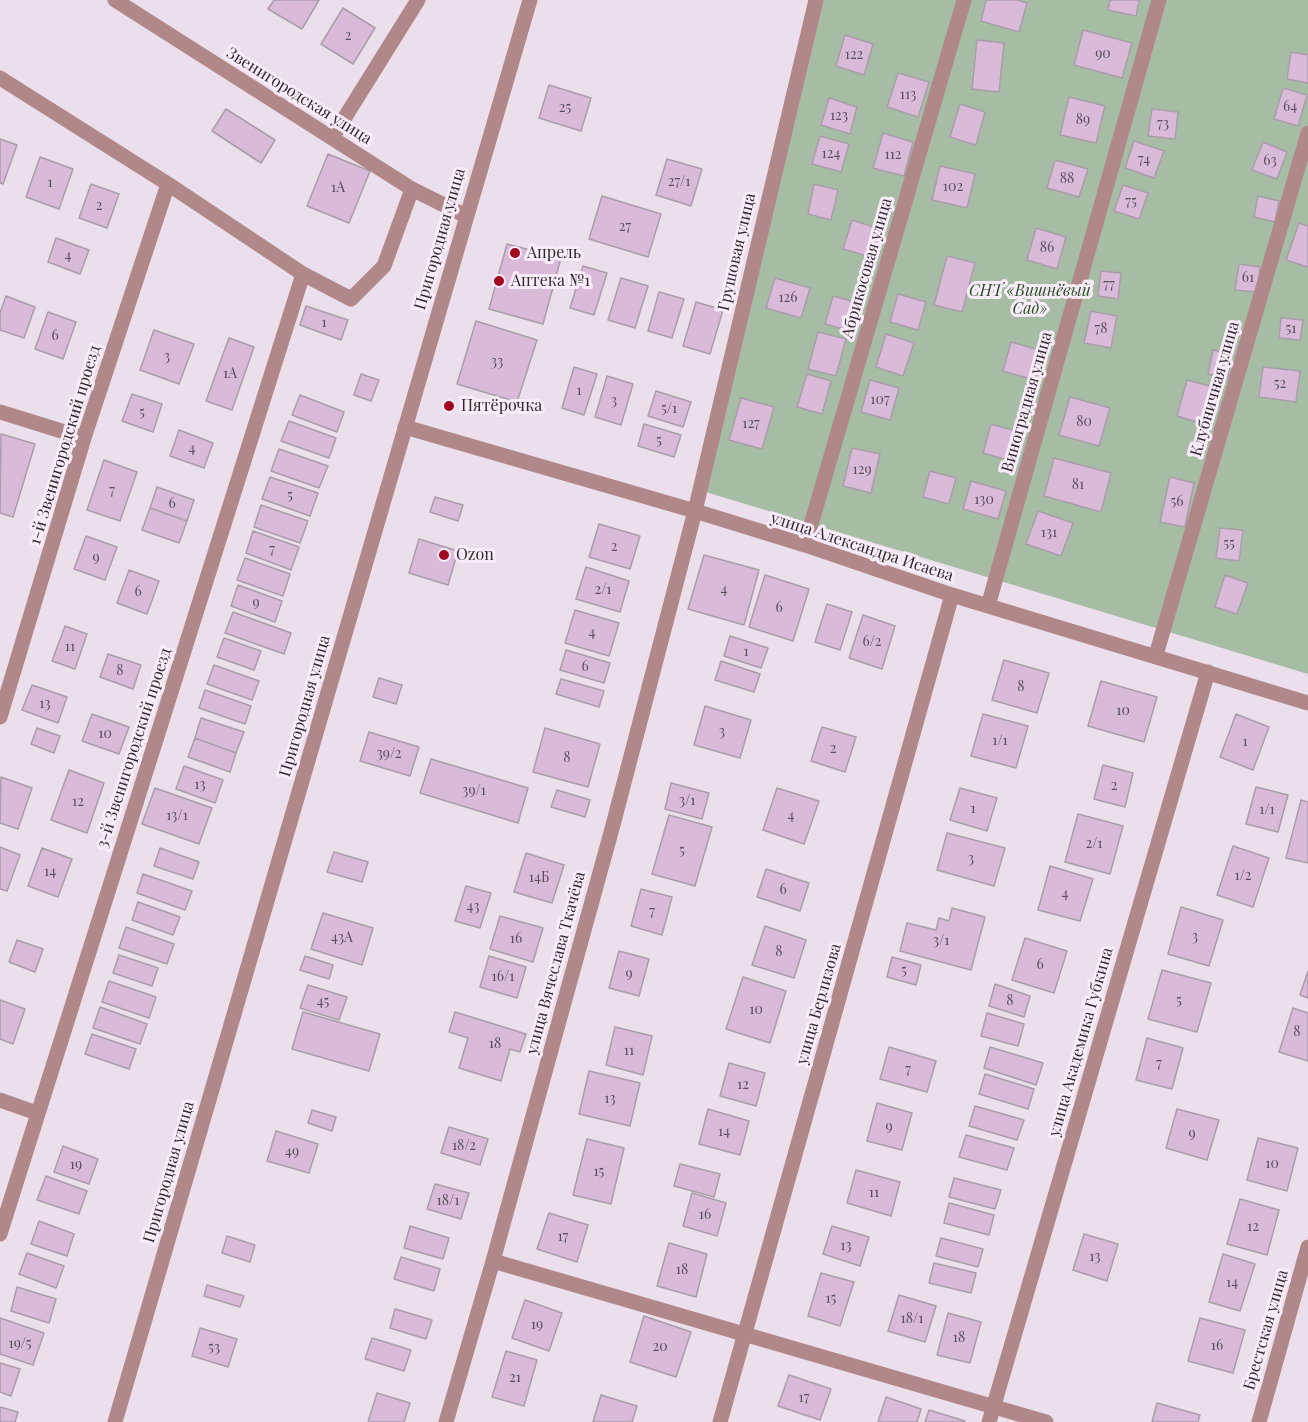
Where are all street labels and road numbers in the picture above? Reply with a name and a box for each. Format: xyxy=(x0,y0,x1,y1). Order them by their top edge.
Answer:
street label: Звенигородская улица xyxy=(223,43,375,149)
street label: Пригородная улица xyxy=(411,166,469,312)
street label: Грушовая улица xyxy=(714,191,760,313)
street label: Абрикосовая улица xyxy=(838,196,896,340)
street label: Клубничная улица xyxy=(1187,319,1243,459)
street label: Виноградная улица xyxy=(998,330,1056,474)
street label: 1-й Звенигородский проезд xyxy=(25,343,105,547)
street label: улица Александра Исаева xyxy=(768,508,956,586)
street label: Пригородная улица xyxy=(276,633,334,779)
street label: 3-й Звенигородский проезд xyxy=(93,646,175,850)
street label: улица Вячеслава Ткачёва xyxy=(522,870,590,1056)
street label: улица Берлизова xyxy=(793,941,845,1067)
street label: улица Академика Губкина xyxy=(1045,945,1117,1139)
street label: Пригородная улица xyxy=(140,1099,198,1245)
street label: Брестская улица xyxy=(1240,1268,1292,1392)

